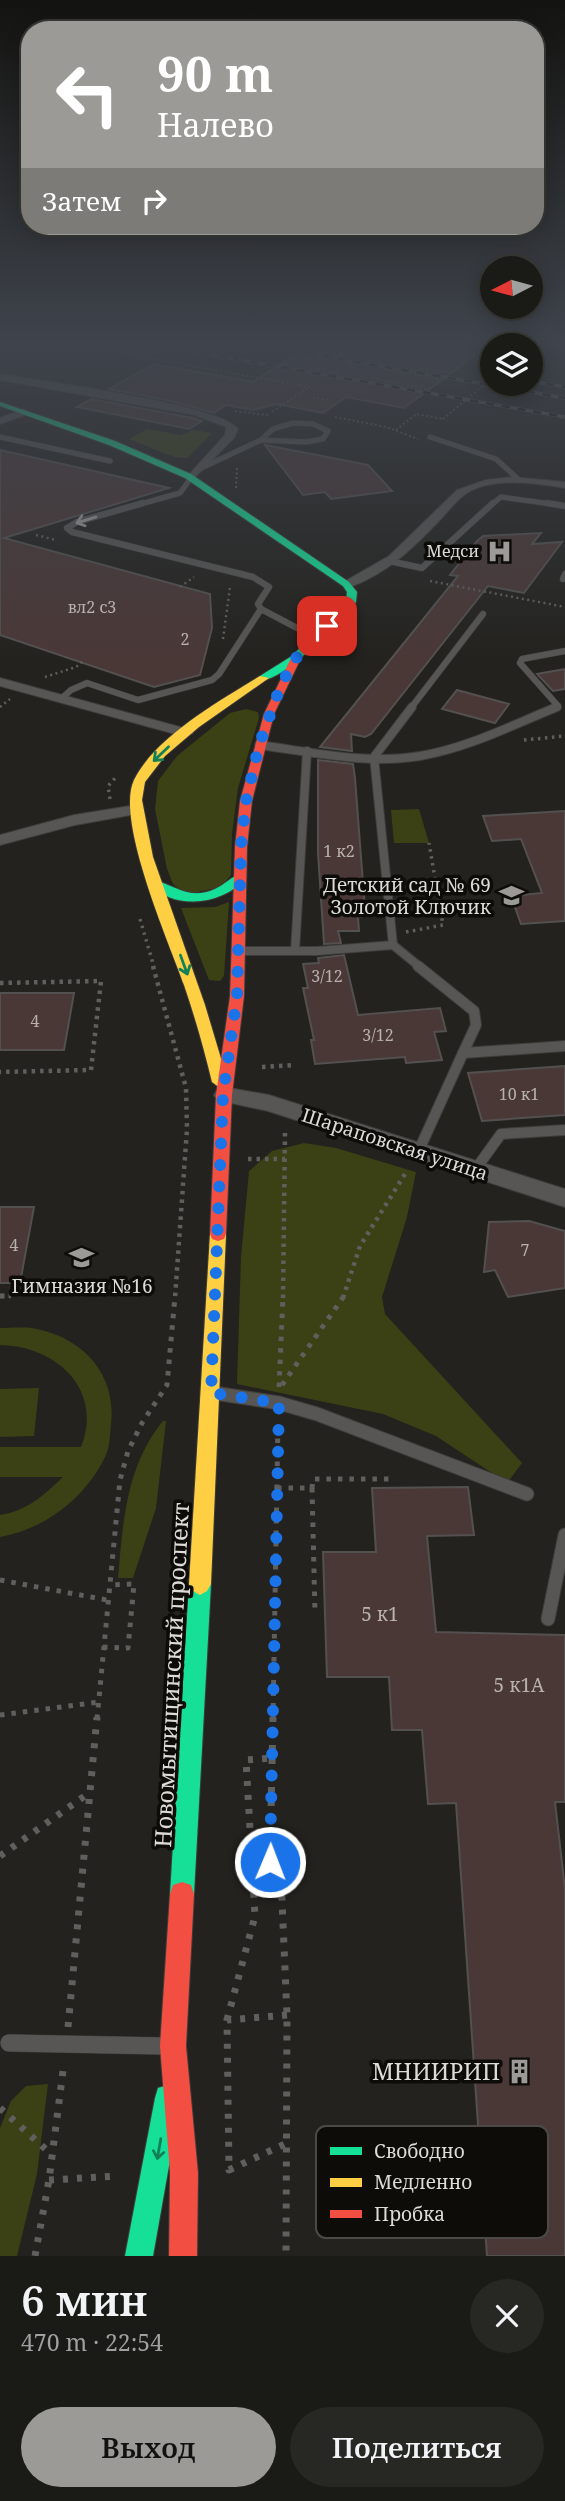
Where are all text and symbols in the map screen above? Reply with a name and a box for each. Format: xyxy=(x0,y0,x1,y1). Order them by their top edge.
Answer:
text: 90 m xyxy=(157,40,273,106)
icon: left xyxy=(42,49,133,140)
text: Налево xyxy=(157,103,274,146)
icon: right xyxy=(135,182,173,220)
text: Затем xyxy=(42,183,121,219)
north arrow xyxy=(480,256,542,318)
map controls xyxy=(480,256,543,396)
button: layers xyxy=(480,333,543,396)
one-way arrow xyxy=(76,515,98,527)
hospital icon: Медси xyxy=(485,537,513,565)
place label: Медси xyxy=(427,540,479,562)
house number: вл2 с3 xyxy=(68,596,116,618)
pin xyxy=(297,596,357,656)
icon: arrive xyxy=(308,607,346,645)
house number: 2 xyxy=(181,628,189,650)
one-way arrow xyxy=(153,745,170,762)
house number: 1 к2 xyxy=(323,840,355,862)
place label: Детский сад № 69 Золотой Ключик xyxy=(323,872,492,920)
school or university icon: Детский сад № 69 Золотой Ключик xyxy=(497,882,525,910)
one-way arrow xyxy=(179,954,192,976)
house number: 3/12 xyxy=(311,965,343,987)
house number: 4 xyxy=(31,1010,40,1032)
house number: 3/12 xyxy=(362,1024,394,1046)
house number: 10 к1 xyxy=(499,1083,539,1105)
street label: Шараповская улица xyxy=(299,1102,491,1186)
house number: 4 xyxy=(10,1234,19,1256)
house number: 7 xyxy=(521,1239,530,1261)
school or university icon: Гимназия №16 xyxy=(68,1244,96,1272)
place label: Гимназия №16 xyxy=(11,1273,153,1299)
street label: Новомытищинский проспект xyxy=(146,1502,196,1848)
house number: 5 к1 xyxy=(361,1601,399,1627)
house number: 5 к1А xyxy=(494,1672,545,1698)
position arrow xyxy=(233,1825,307,1899)
place label: МНИИРИП xyxy=(372,2055,500,2087)
building icon: МНИИРИП xyxy=(506,2058,534,2086)
legend xyxy=(316,2126,548,2238)
one-way arrow xyxy=(152,2137,165,2160)
text: Свободно xyxy=(374,2138,465,2164)
text: Медленно xyxy=(374,2169,472,2195)
text: Пробка xyxy=(374,2201,445,2227)
text: 6 мин xyxy=(21,2271,148,2328)
button: close xyxy=(470,2279,544,2353)
text: 470 m · 22:54 xyxy=(21,2326,163,2358)
button: Выход xyxy=(21,2407,276,2487)
button: Поделиться xyxy=(290,2407,544,2487)

